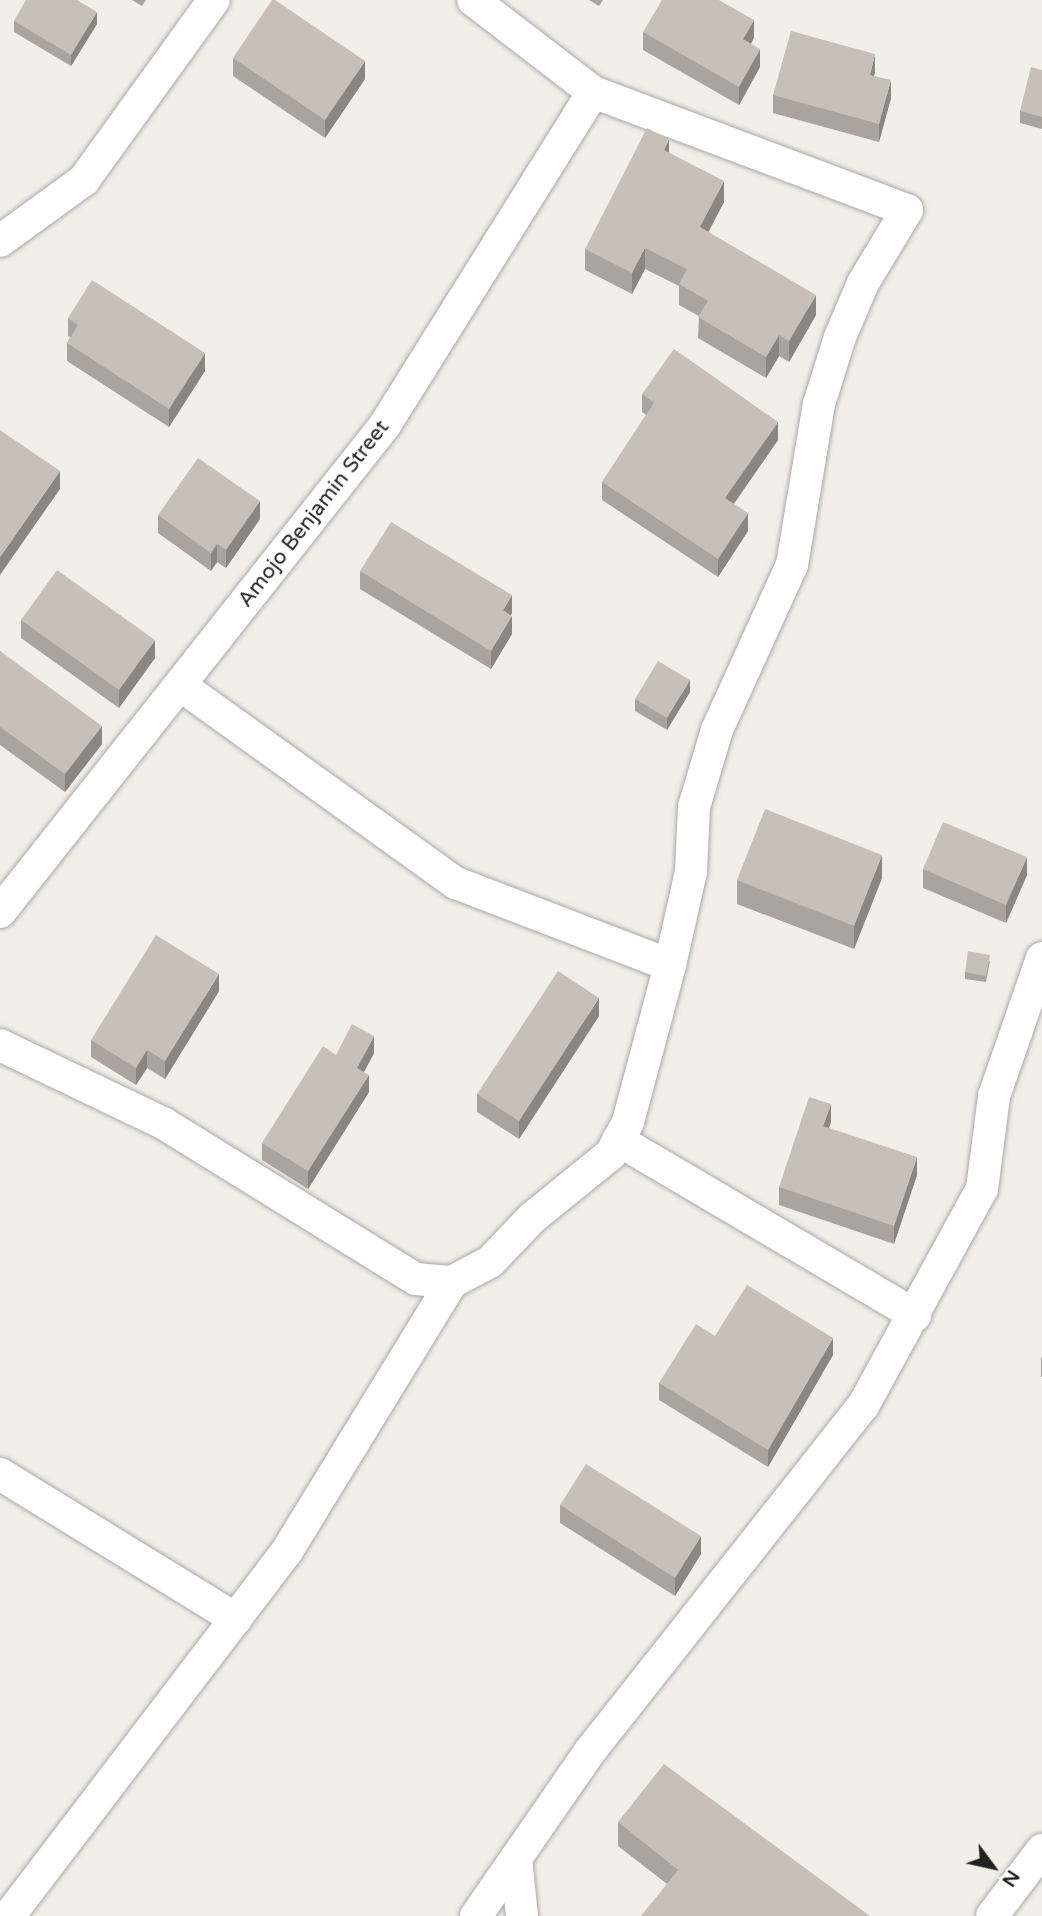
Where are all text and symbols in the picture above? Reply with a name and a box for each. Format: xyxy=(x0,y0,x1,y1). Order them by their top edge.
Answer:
street label: Amojo Benjamin Street xyxy=(233,416,395,612)
north arrow xyxy=(958,1832,1028,1902)
text: N xyxy=(997,1866,1024,1891)

